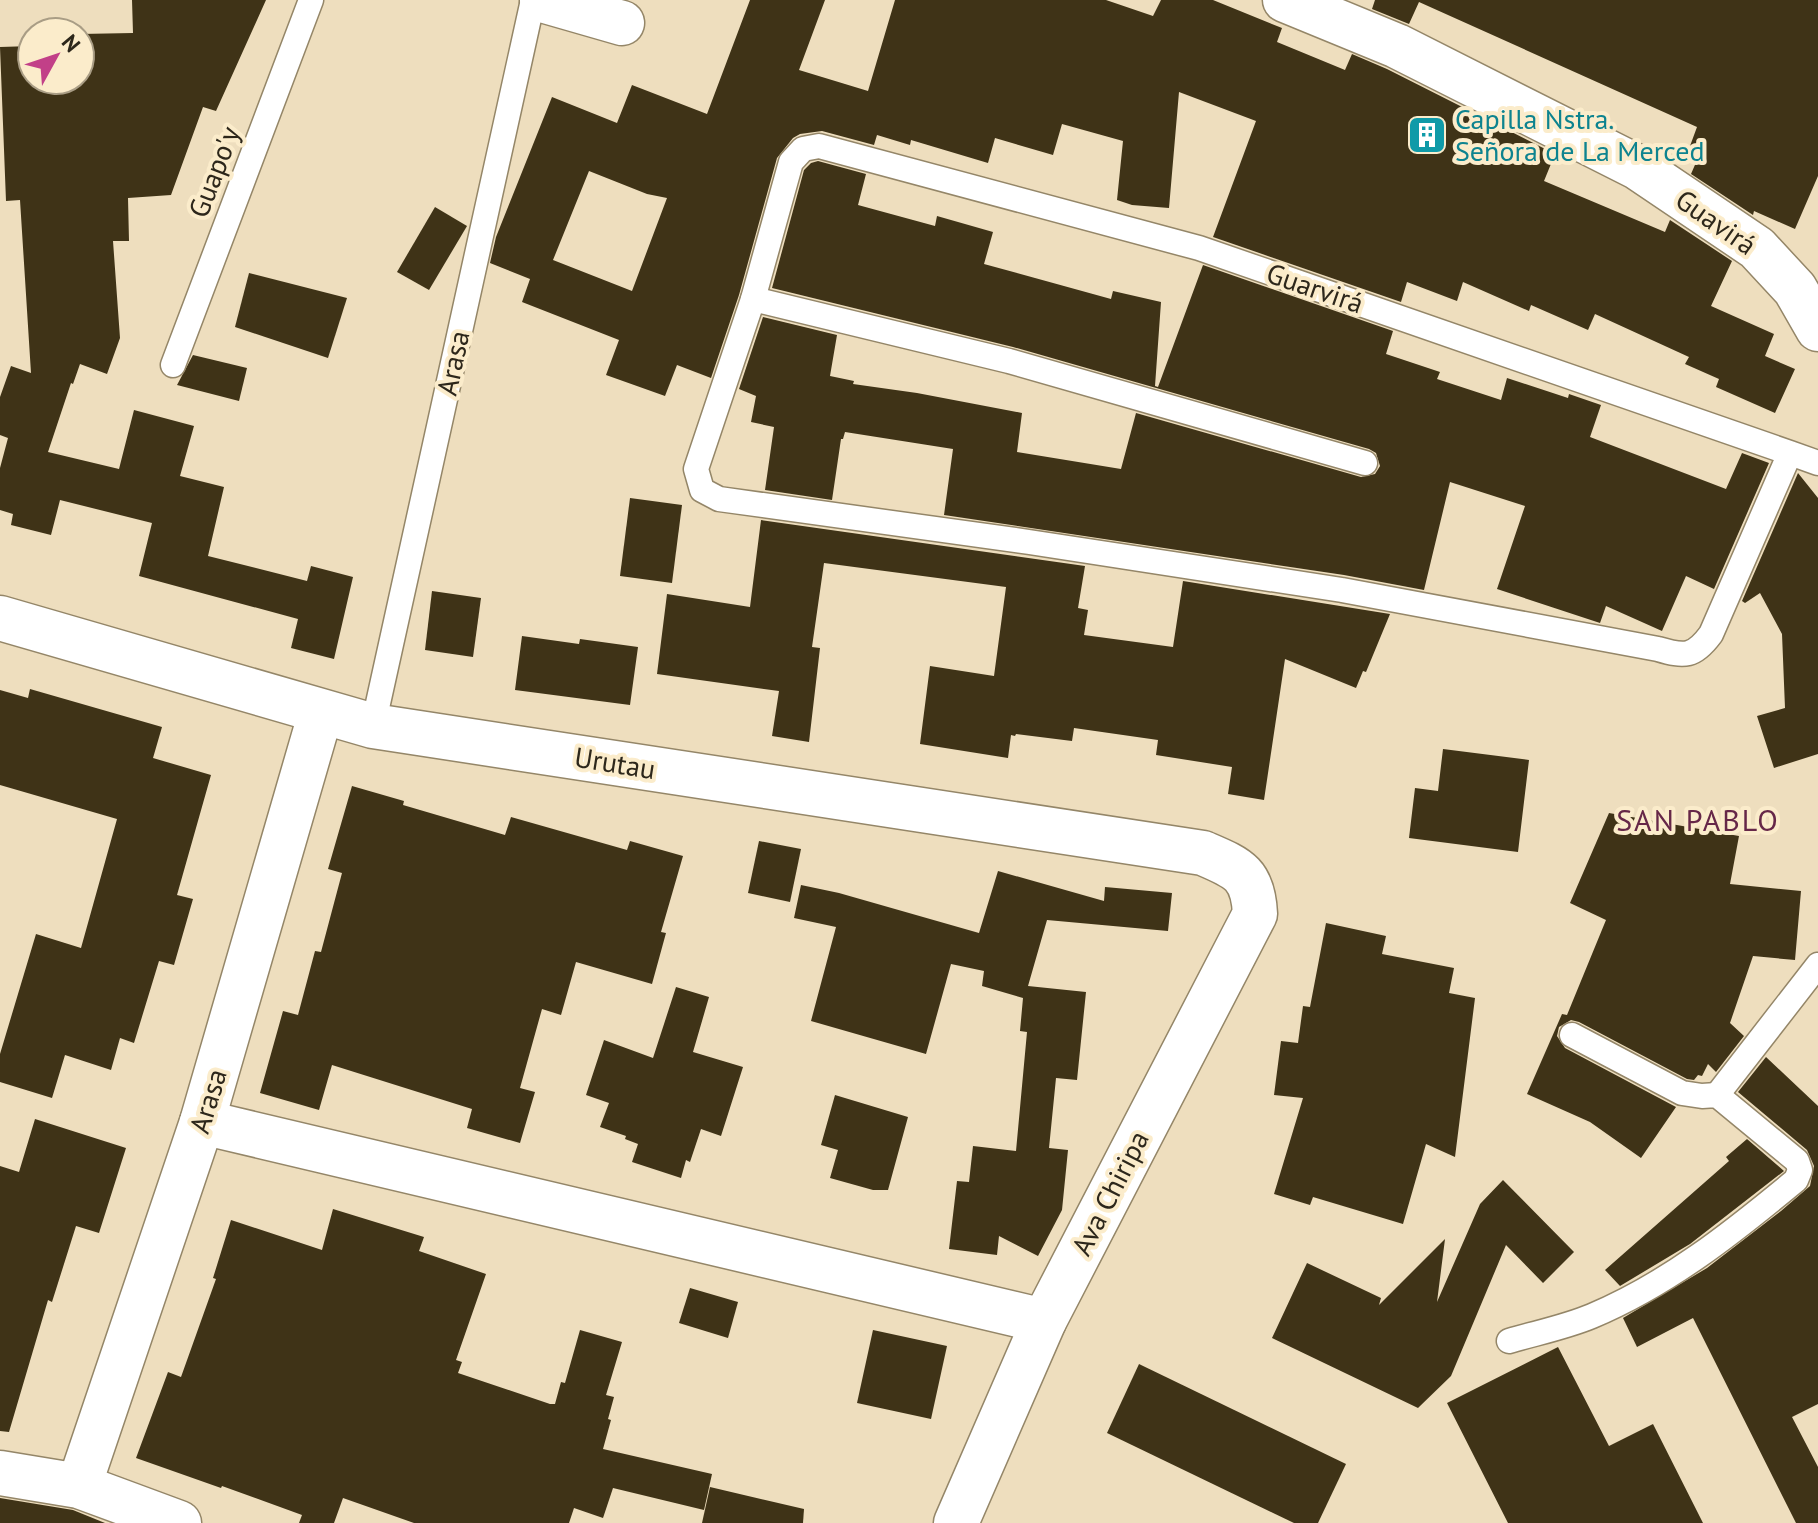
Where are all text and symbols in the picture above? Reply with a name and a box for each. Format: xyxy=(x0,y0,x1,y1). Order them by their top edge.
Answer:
north arrow xyxy=(16,16,96,96)
text: N xyxy=(56,29,87,58)
place label: Capilla Nstra. Señora de La Merced xyxy=(1455,100,1705,169)
building icon: Capilla Nstra. Señora de La Merced xyxy=(1406,114,1448,156)
street label: Guapo'y xyxy=(179,121,248,223)
street label: Guavirá xyxy=(1669,180,1764,263)
street label: Guarvirá xyxy=(1262,254,1368,321)
street label: Arasa xyxy=(428,327,477,399)
street label: Urutau xyxy=(572,738,658,787)
district label: SAN PABLO xyxy=(1616,800,1780,839)
street label: Arasa xyxy=(180,1064,235,1138)
street label: Ava Chiripa xyxy=(1062,1124,1157,1261)

